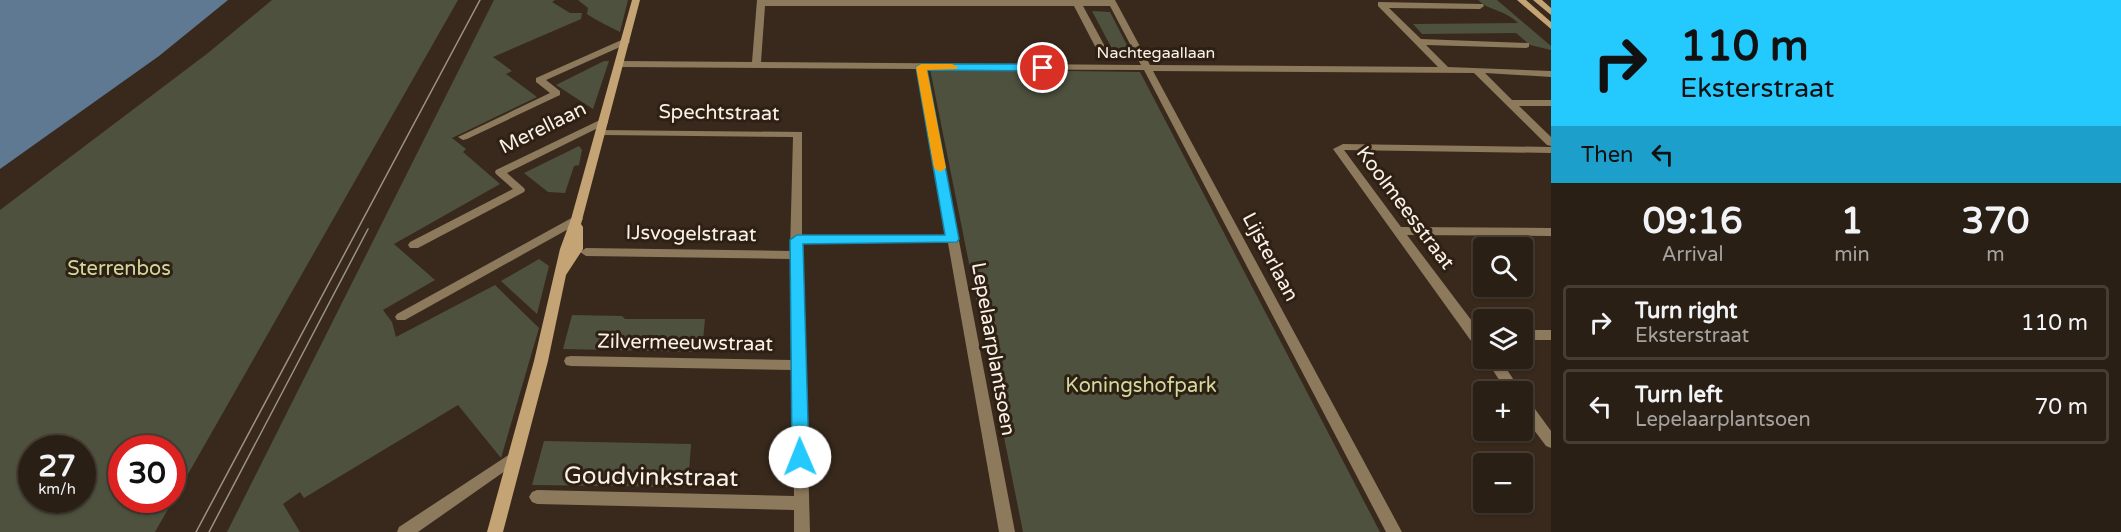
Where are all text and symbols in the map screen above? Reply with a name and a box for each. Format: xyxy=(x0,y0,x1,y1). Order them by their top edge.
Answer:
text: 110 m xyxy=(1680,21,1809,72)
icon: right xyxy=(1581,24,1659,102)
pin xyxy=(1017,42,1068,93)
street label: Nachtegaallaan xyxy=(1097,43,1215,63)
icon: arrive xyxy=(1026,51,1059,84)
text: Eksterstraat xyxy=(1680,72,1834,105)
street label: Merellaan xyxy=(496,97,590,159)
street label: Spechtstraat xyxy=(658,100,780,126)
icon: left xyxy=(1646,138,1679,171)
street label: Koolmeesstraat xyxy=(1351,142,1459,275)
text: Then xyxy=(1581,142,1634,168)
text: 09:16 xyxy=(1643,200,1743,243)
text: 1 xyxy=(1841,200,1863,243)
text: 370 xyxy=(1961,200,2029,243)
street label: Lijsterlaan xyxy=(1237,208,1303,306)
street label: IJsvogelstraat xyxy=(625,221,757,247)
map controls xyxy=(1473,237,1533,513)
button: search xyxy=(1473,237,1533,297)
text: Arrival xyxy=(1662,243,1724,267)
text: min xyxy=(1834,243,1870,267)
text: m xyxy=(1986,243,2005,267)
park label: Sterrenbos xyxy=(67,257,171,281)
street label: Lepelaarplantsoen xyxy=(966,260,1020,438)
text: Turn right xyxy=(1635,298,1737,324)
icon: right xyxy=(1584,306,1617,339)
button: layers xyxy=(1473,309,1533,369)
text: 110 m xyxy=(2021,310,2088,336)
text: Eksterstraat xyxy=(1635,324,1749,348)
street label: Zilvermeeuwstraat xyxy=(597,329,773,357)
park label: Koningshofpark xyxy=(1065,374,1217,398)
button: + xyxy=(1473,381,1533,441)
text: Turn left xyxy=(1635,382,1723,408)
icon: left xyxy=(1584,390,1617,423)
text: 70 m xyxy=(2034,394,2088,420)
text: Lepelaarplantsoen xyxy=(1635,408,1811,432)
position arrow xyxy=(768,425,832,489)
speed limit sign: 30 xyxy=(108,435,186,513)
text: 27 xyxy=(38,448,76,485)
button: − xyxy=(1473,453,1533,513)
street label: Goudvinkstraat xyxy=(564,461,738,493)
text: km/h xyxy=(38,480,76,498)

